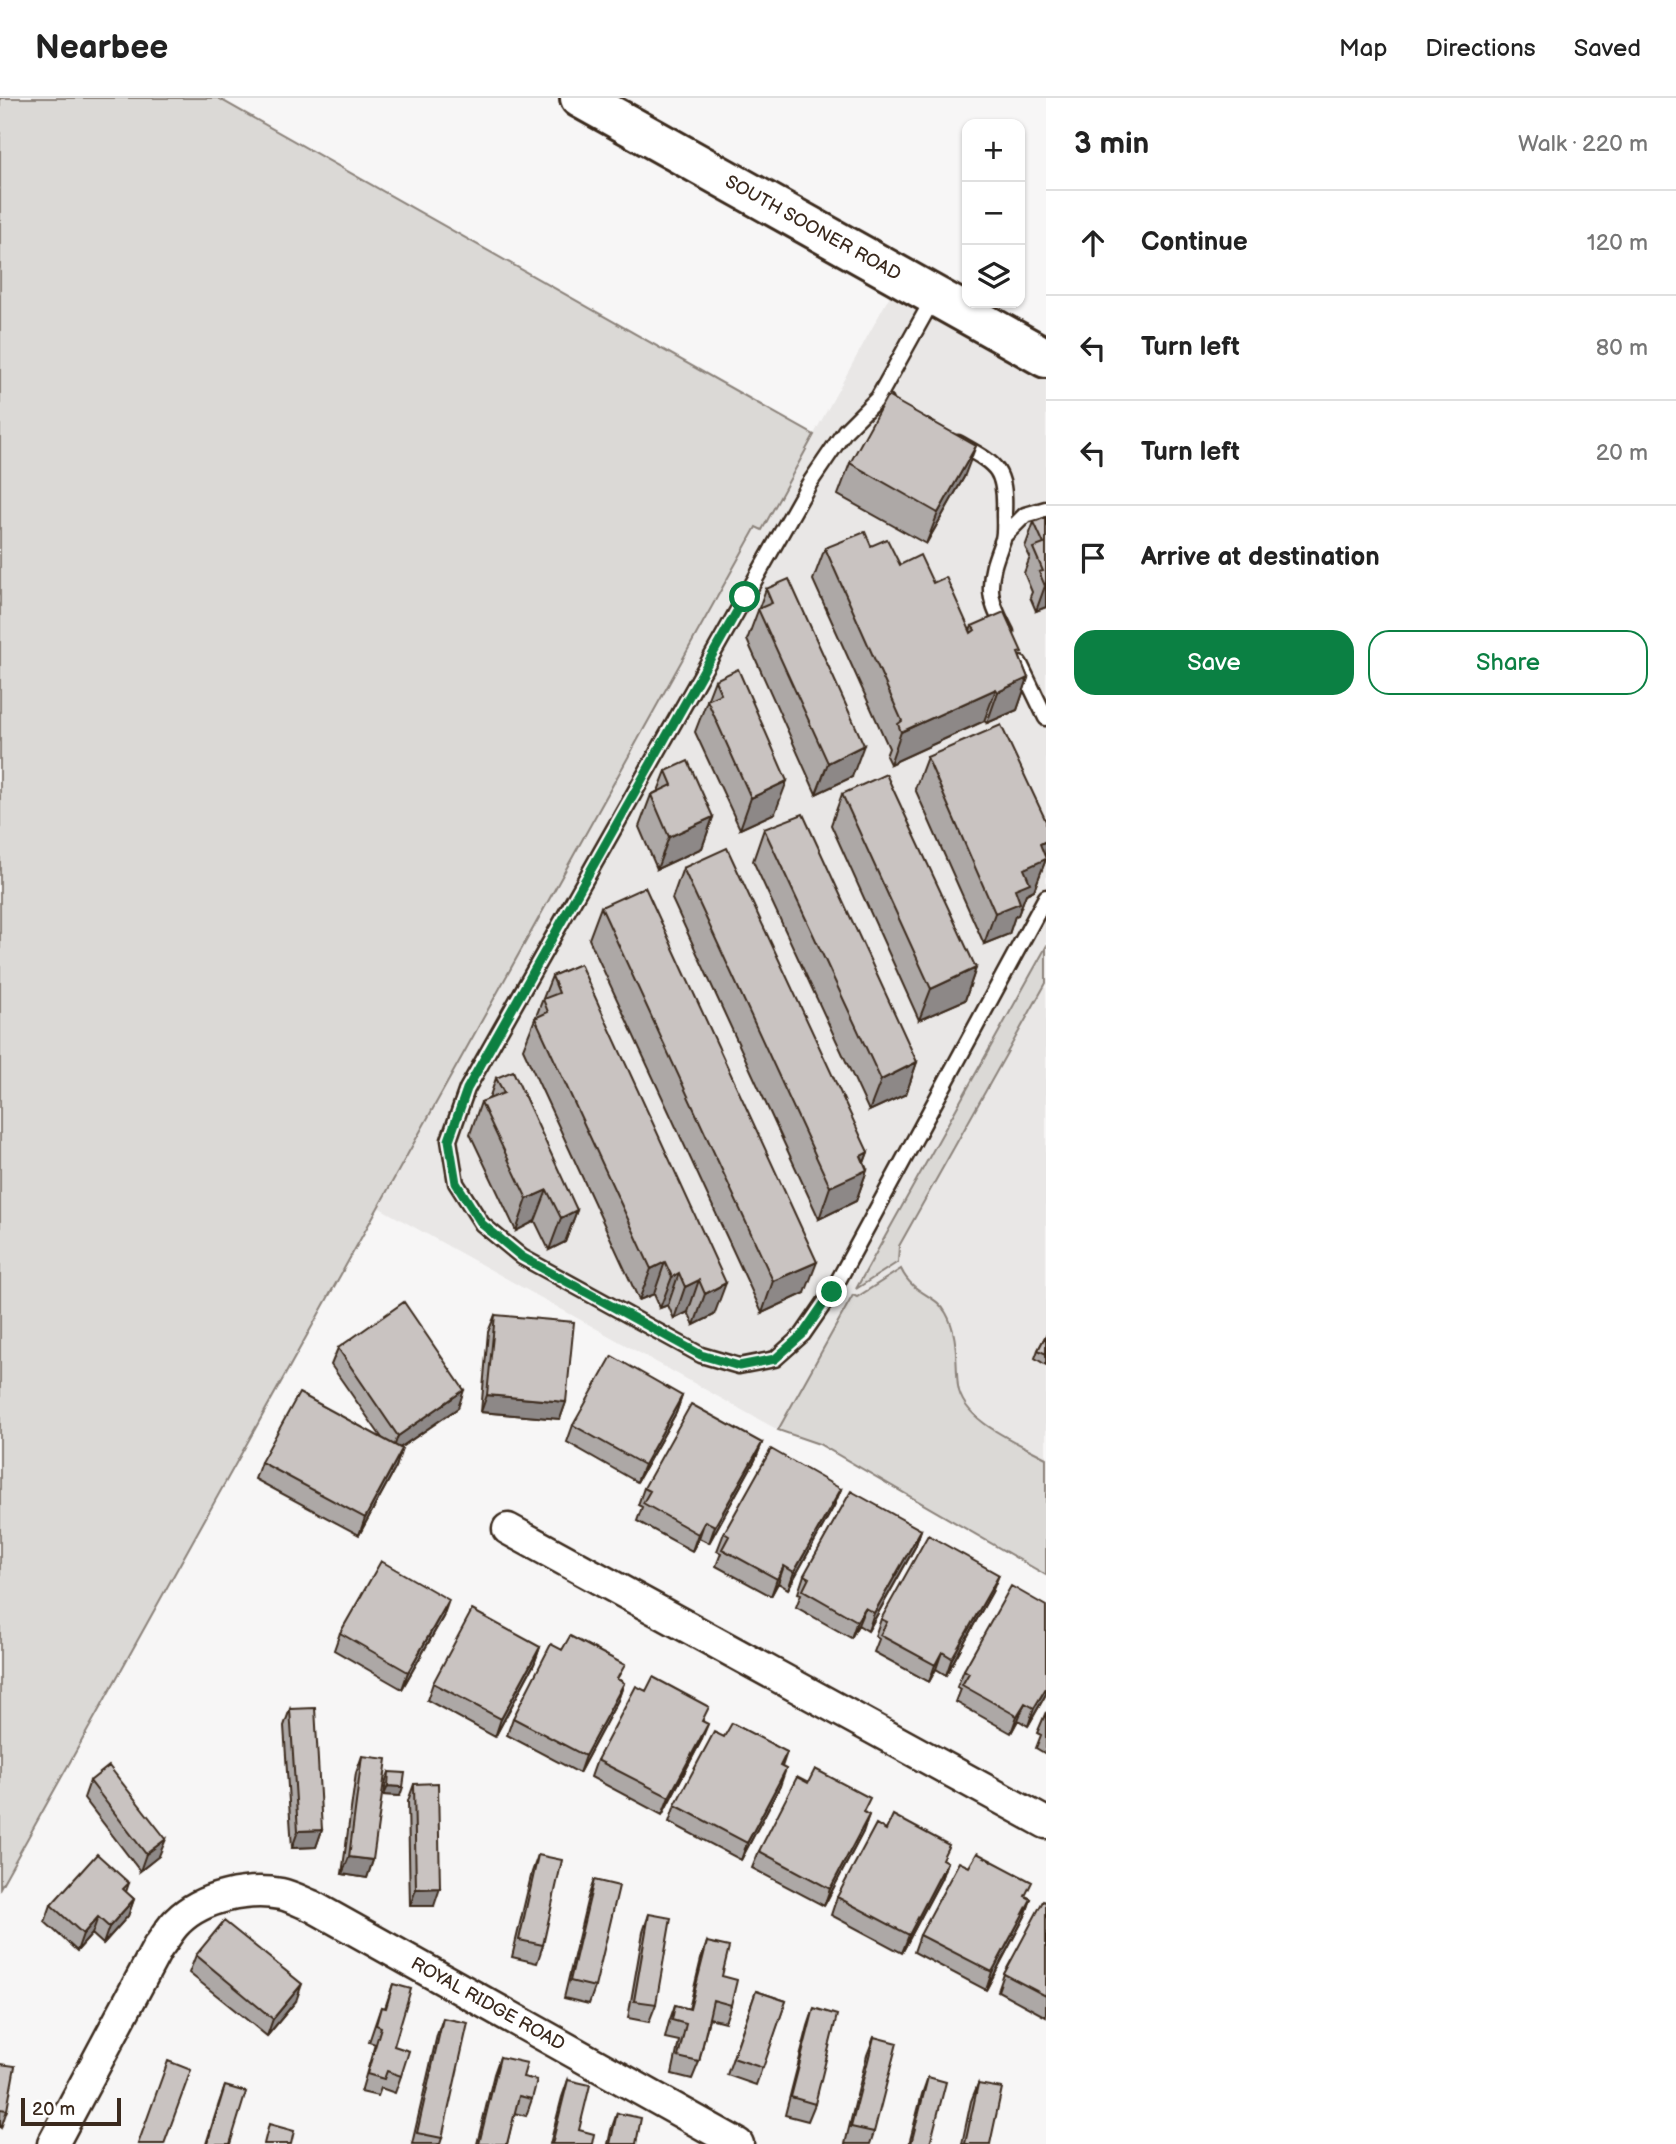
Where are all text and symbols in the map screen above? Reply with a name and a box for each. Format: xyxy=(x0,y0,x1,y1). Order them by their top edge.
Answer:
text: Nearbee xyxy=(35,28,168,68)
text: Map xyxy=(1339,34,1387,63)
text: Directions xyxy=(1425,34,1536,63)
text: Saved xyxy=(1574,34,1641,63)
map controls xyxy=(962,119,1025,308)
button: + xyxy=(962,119,1025,182)
text: 3 min xyxy=(1074,126,1149,162)
text: Walk · 220 m xyxy=(1518,130,1648,158)
street label: SOUTH SOONER ROAD xyxy=(722,171,904,285)
button: − xyxy=(962,182,1025,245)
icon: ahead xyxy=(1074,224,1112,262)
text: Continue xyxy=(1141,227,1248,258)
text: 120 m xyxy=(1587,229,1648,257)
button: layers xyxy=(962,245,1025,308)
icon: left xyxy=(1074,329,1112,367)
text: Turn left xyxy=(1141,332,1240,363)
text: 80 m xyxy=(1596,334,1648,362)
icon: left xyxy=(1074,434,1112,472)
text: Turn left xyxy=(1141,437,1240,468)
text: 20 m xyxy=(1596,439,1648,467)
icon: arrive xyxy=(1074,539,1112,577)
text: Arrive at destination xyxy=(1141,542,1380,573)
route start xyxy=(729,581,760,612)
button: Save xyxy=(1074,630,1354,695)
button: Share xyxy=(1368,630,1648,695)
route end xyxy=(816,1276,847,1307)
street label: ROYAL RIDGE ROAD xyxy=(407,1953,569,2055)
scale bar xyxy=(21,2095,121,2127)
text: 20 m xyxy=(32,2098,75,2121)

